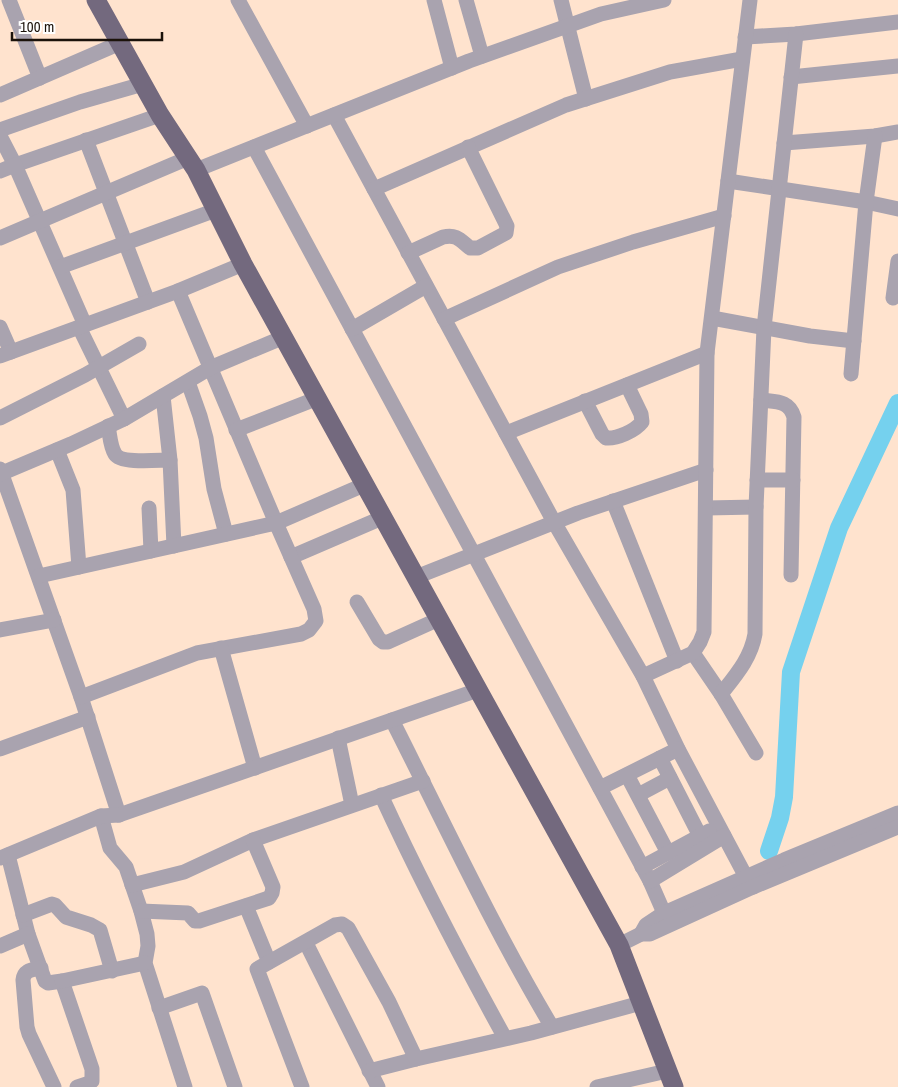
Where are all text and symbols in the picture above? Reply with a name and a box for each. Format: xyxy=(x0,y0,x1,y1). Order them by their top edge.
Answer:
scale bar xyxy=(12,10,162,42)
text: 100 m xyxy=(20,16,54,37)

